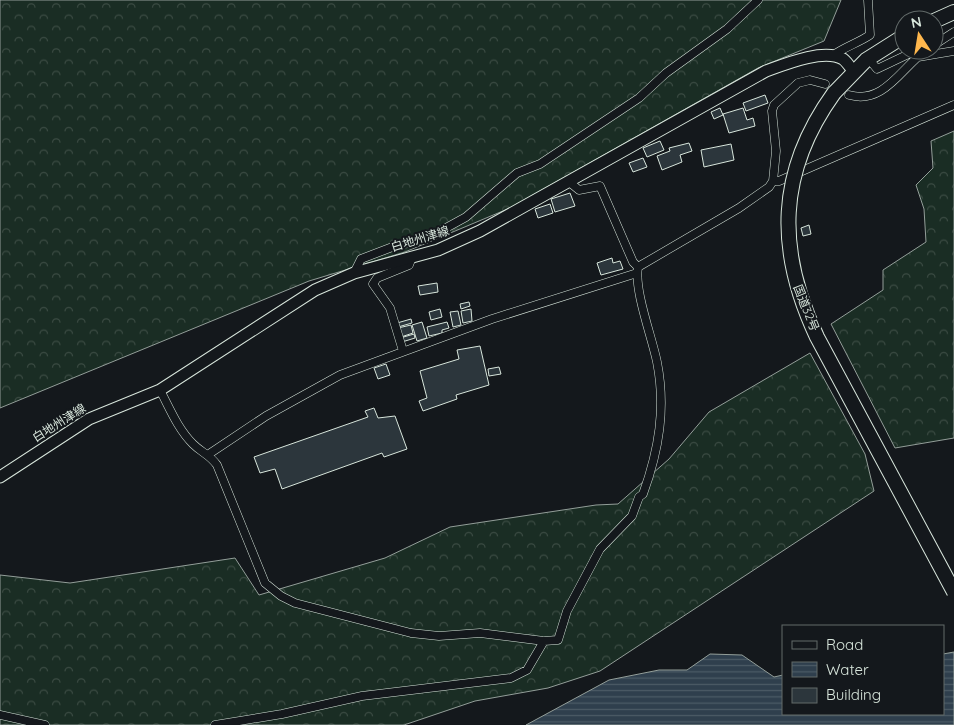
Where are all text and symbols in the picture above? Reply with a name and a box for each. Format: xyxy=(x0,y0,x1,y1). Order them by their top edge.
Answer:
north arrow xyxy=(894,10,944,60)
text: N xyxy=(909,12,923,32)
street label: 白地州津線 xyxy=(389,223,451,254)
street label: 国道32号 xyxy=(790,282,823,333)
street label: 白地州津線 xyxy=(29,400,88,445)
legend xyxy=(782,625,944,715)
text: Road xyxy=(826,635,863,654)
text: Water xyxy=(826,660,869,679)
text: Building xyxy=(826,685,881,704)

